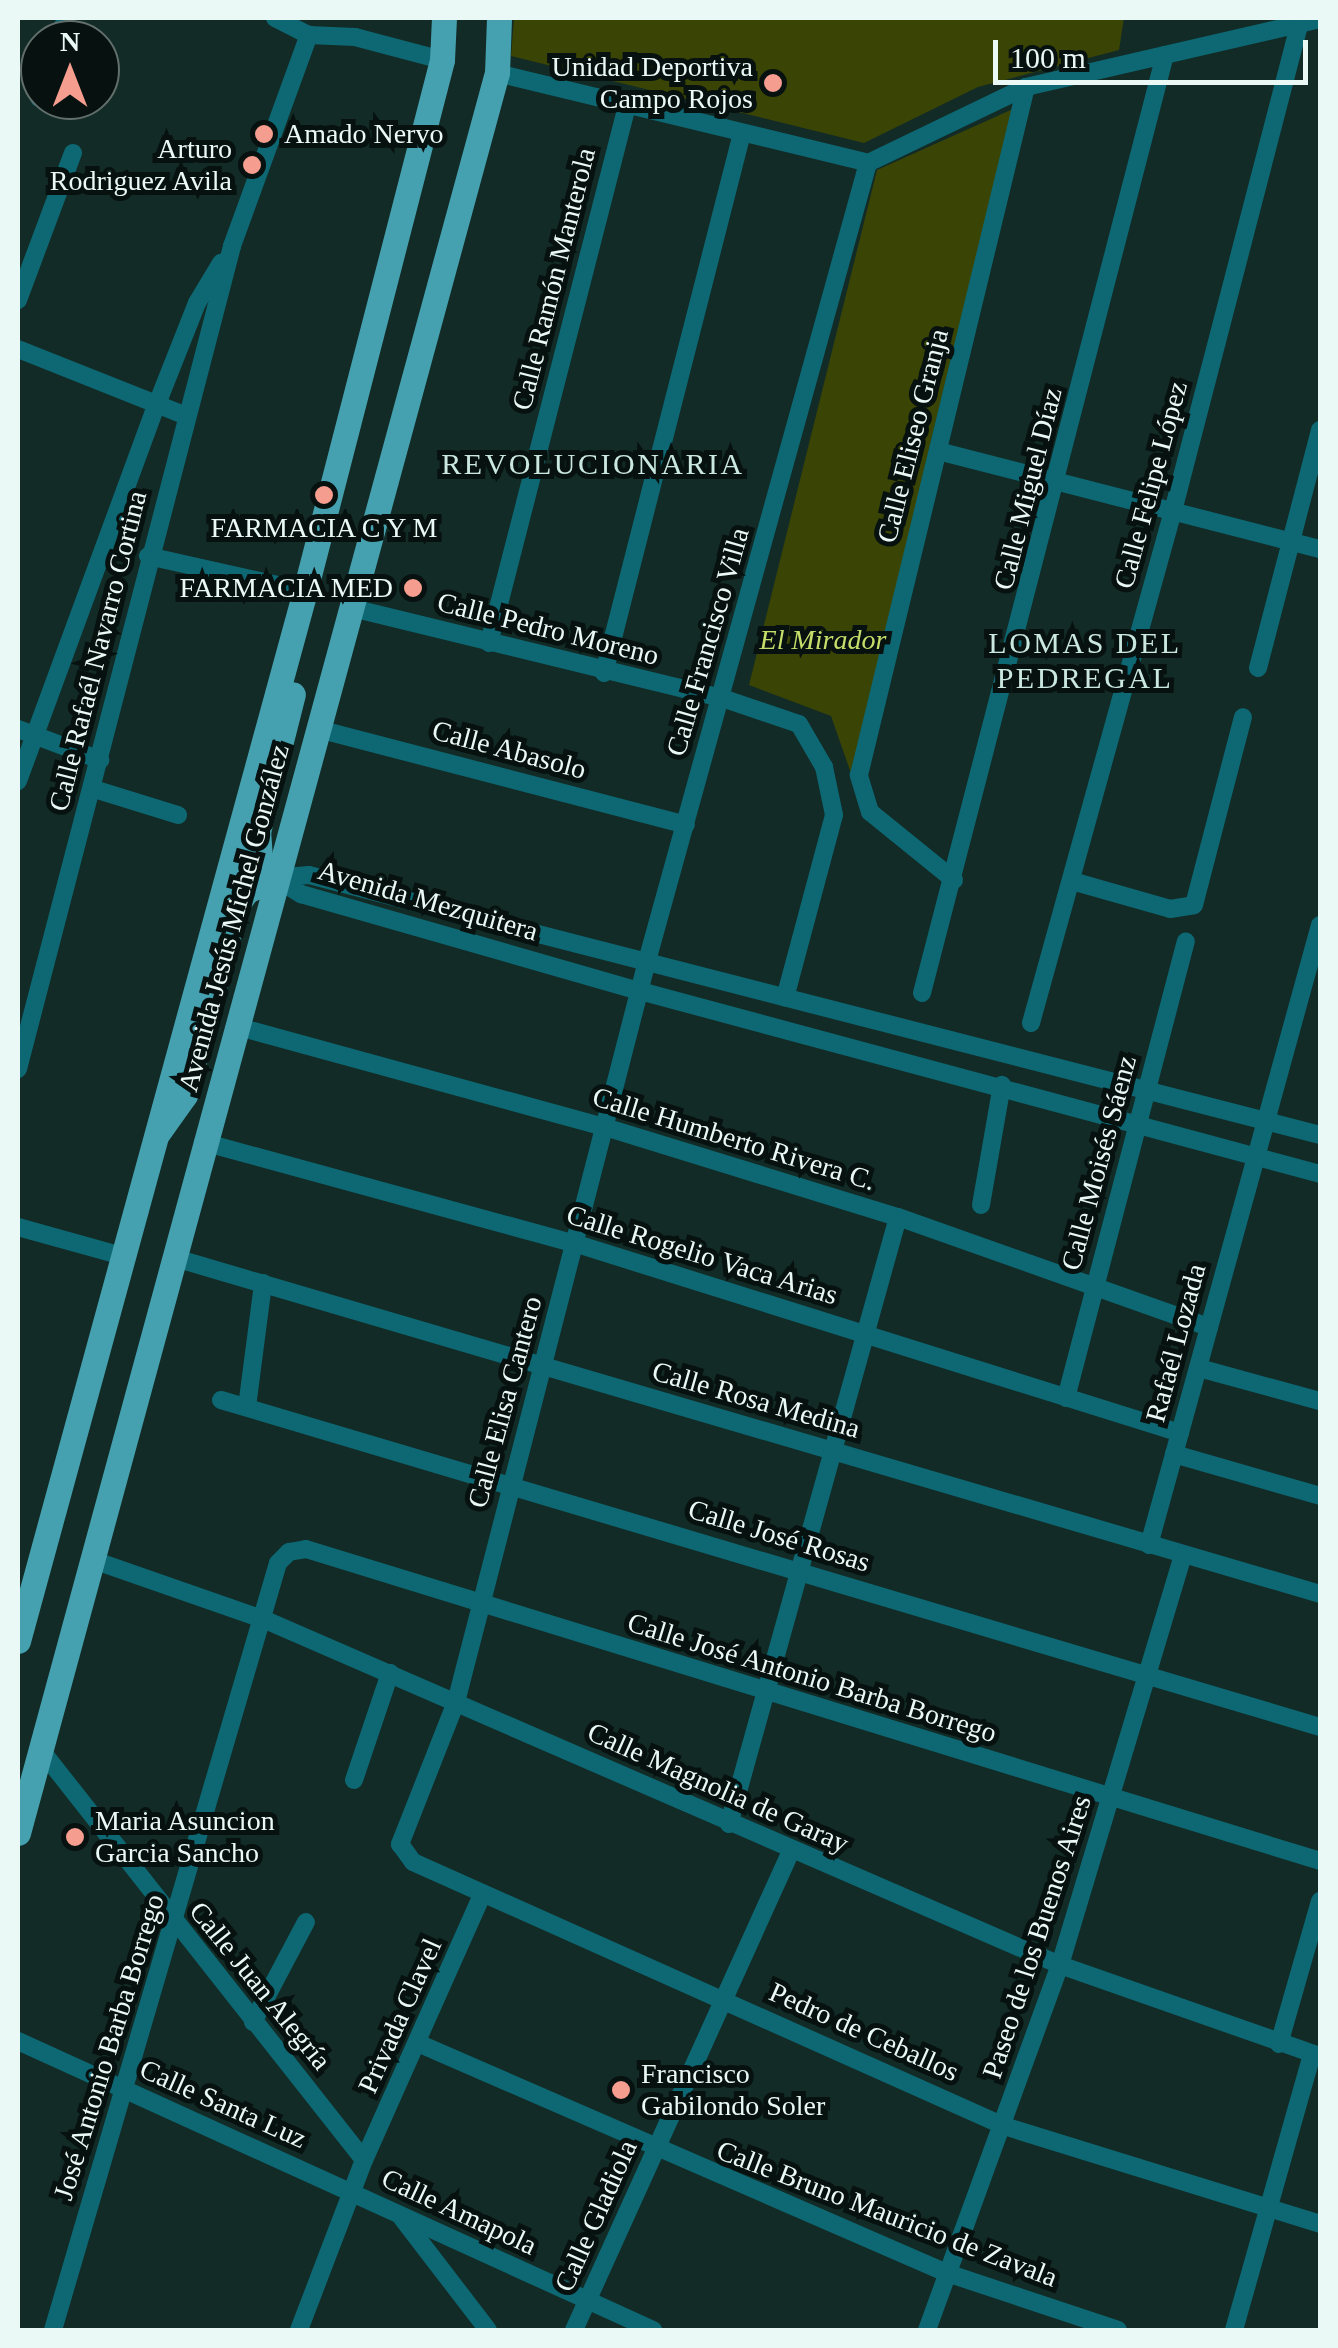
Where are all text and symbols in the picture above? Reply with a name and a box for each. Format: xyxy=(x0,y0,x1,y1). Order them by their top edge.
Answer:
north arrow xyxy=(20,20,120,120)
scale bar xyxy=(998,20,1313,82)
text: N xyxy=(60,26,80,57)
text: 100 m xyxy=(1010,41,1086,74)
place label: Unidad Deportiva Campo Rojos xyxy=(552,50,753,116)
marker: Unidad Deportiva Campo Rojos xyxy=(762,72,784,94)
place label: Amado Nervo xyxy=(284,117,443,151)
marker: Amado Nervo xyxy=(253,123,275,145)
place label: Arturo Rodriguez Avila xyxy=(48,132,232,198)
street label: Calle Ramón Manterola xyxy=(505,144,603,414)
marker: Arturo Rodriguez Avila xyxy=(241,154,263,176)
street label: Calle Eliseo Granja xyxy=(870,326,956,546)
street label: Calle Felipe López xyxy=(1107,378,1195,592)
street label: Calle Miguel Díaz xyxy=(987,385,1069,593)
district label: REVOLUCIONARIA xyxy=(441,446,745,482)
marker: FARMACIA C Y M xyxy=(313,484,335,506)
street label: Calle Rafaél Navarro Cortina xyxy=(42,487,154,815)
place label: FARMACIA C Y M xyxy=(209,511,439,545)
street label: Calle Francisco Villa xyxy=(659,524,757,760)
place label: FARMACIA MED xyxy=(178,571,393,605)
marker: FARMACIA MED xyxy=(402,577,424,599)
street label: Calle Pedro Moreno xyxy=(434,585,662,673)
park label: El Mirador xyxy=(760,623,886,657)
district label: LOMAS DEL PEDREGAL xyxy=(988,625,1182,696)
street label: Calle Abasolo xyxy=(428,713,590,787)
street label: Avenida Jesús Michel González xyxy=(171,741,297,1095)
street label: Avenida Mezquitera xyxy=(314,854,542,948)
street label: Calle Moisés Sáenz xyxy=(1054,1052,1144,1274)
street label: Calle Humberto Rivera C. xyxy=(589,1080,879,1198)
street label: Calle Rogelio Vaca Arias xyxy=(561,1197,843,1313)
street label: Rafaél Lozada xyxy=(1139,1260,1213,1426)
street label: Calle Elisa Cantero xyxy=(461,1293,549,1511)
street label: Calle Rosa Medina xyxy=(648,1354,864,1446)
street label: Calle José Rosas xyxy=(684,1492,874,1580)
street label: Calle José Antonio Barba Borrego xyxy=(623,1606,1001,1750)
street label: Calle Magnolia de Garay xyxy=(582,1715,854,1861)
street label: Paseo de los Buenos Aires xyxy=(975,1791,1099,2083)
place label: Maria Asuncion Garcia Sancho xyxy=(95,1804,276,1870)
marker: Maria Asuncion Garcia Sancho xyxy=(64,1826,86,1848)
street label: José Antonio Barba Borrego xyxy=(46,1889,172,2205)
street label: Calle Juan Alegría xyxy=(181,1894,339,2078)
street label: Privada Clavel xyxy=(351,1934,449,2098)
street label: Pedro de Ceballos xyxy=(764,1975,964,2089)
street label: Calle Santa Luz xyxy=(134,2052,312,2156)
place label: Francisco Gabilondo Soler xyxy=(641,2057,825,2123)
marker: Francisco Gabilondo Soler xyxy=(610,2079,632,2101)
street label: Calle Bruno Mauricio de Zavala xyxy=(712,2133,1062,2295)
street label: Calle Gladiola xyxy=(548,2135,644,2297)
street label: Calle Amapola xyxy=(375,2161,543,2263)

